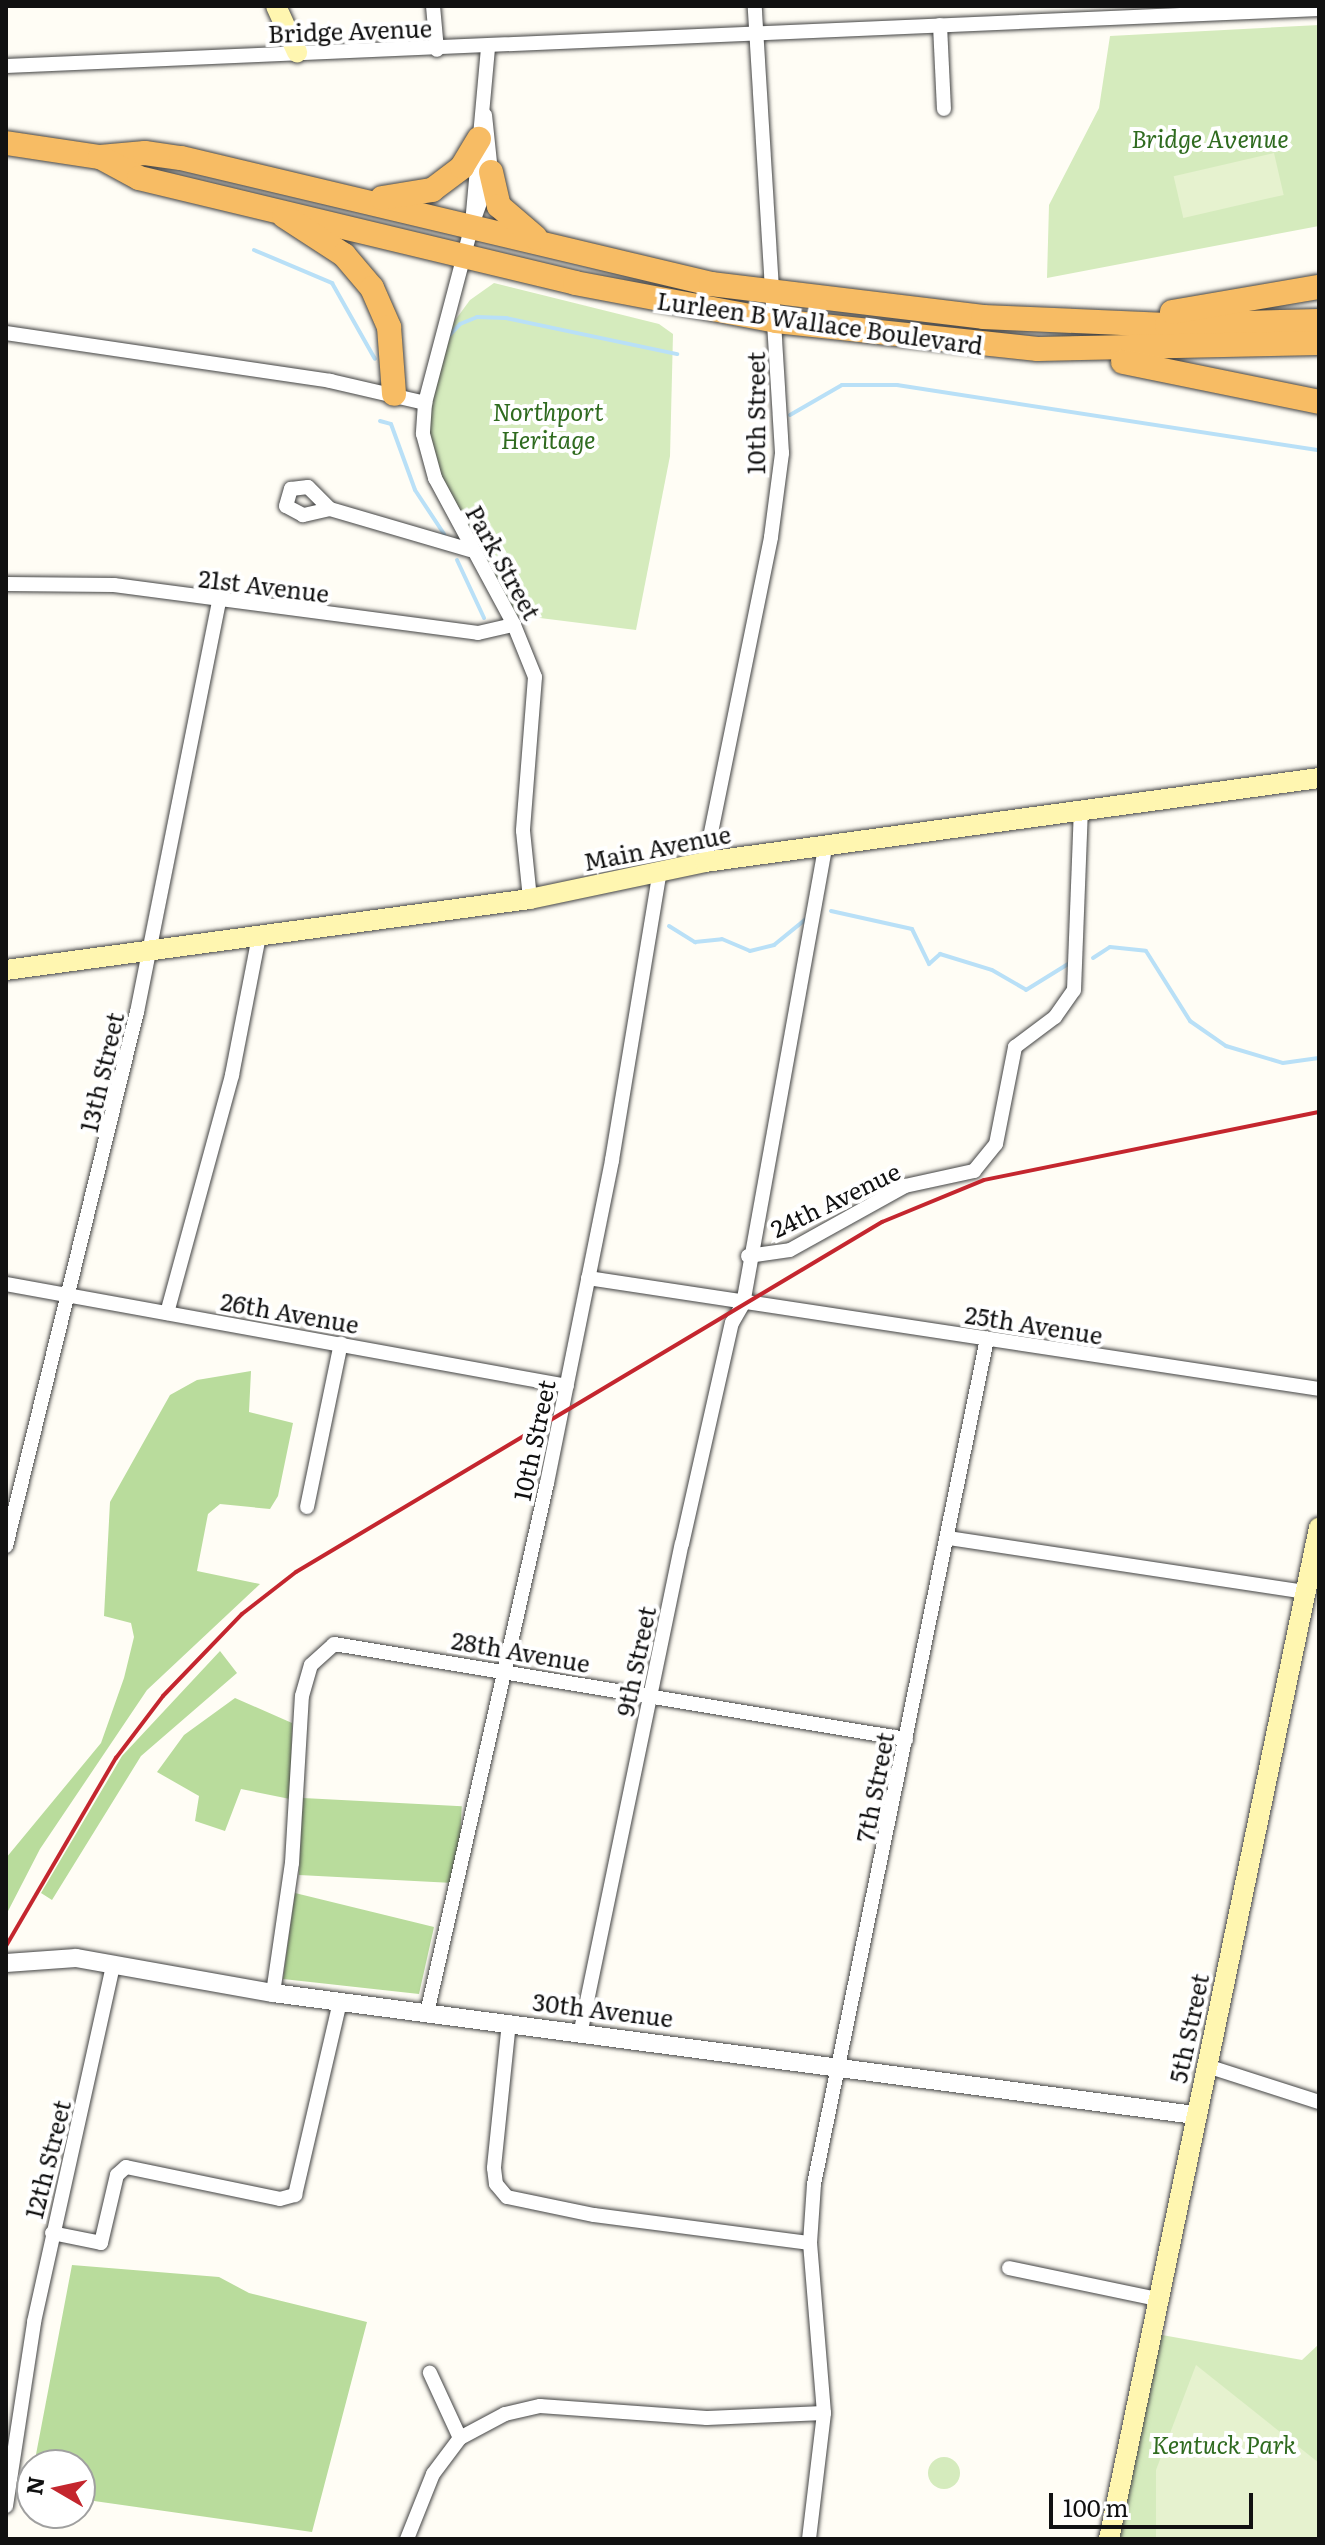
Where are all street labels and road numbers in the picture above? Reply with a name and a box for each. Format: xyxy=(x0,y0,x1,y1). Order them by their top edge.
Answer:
street label: Bridge Avenue xyxy=(267,13,433,47)
street label: Lurleen B Wallace Boulevard xyxy=(655,285,985,359)
street label: 10th Street xyxy=(741,352,769,474)
street label: Park Street xyxy=(461,500,547,624)
street label: 21st Avenue xyxy=(197,563,331,607)
street label: Main Avenue xyxy=(581,819,733,875)
street label: 13th Street xyxy=(73,1009,129,1135)
street label: 24th Avenue xyxy=(766,1155,904,1243)
street label: 26th Avenue xyxy=(219,1286,361,1338)
street label: 25th Avenue xyxy=(963,1299,1105,1349)
street label: 10th Street xyxy=(506,1377,560,1503)
street label: 9th Street xyxy=(609,1603,661,1719)
street label: 28th Avenue xyxy=(450,1625,592,1677)
street label: 7th Street xyxy=(849,1730,899,1844)
street label: 5th Street xyxy=(1162,1971,1214,2085)
street label: 30th Avenue xyxy=(531,1986,675,2032)
street label: 12th Street xyxy=(18,2097,76,2221)

